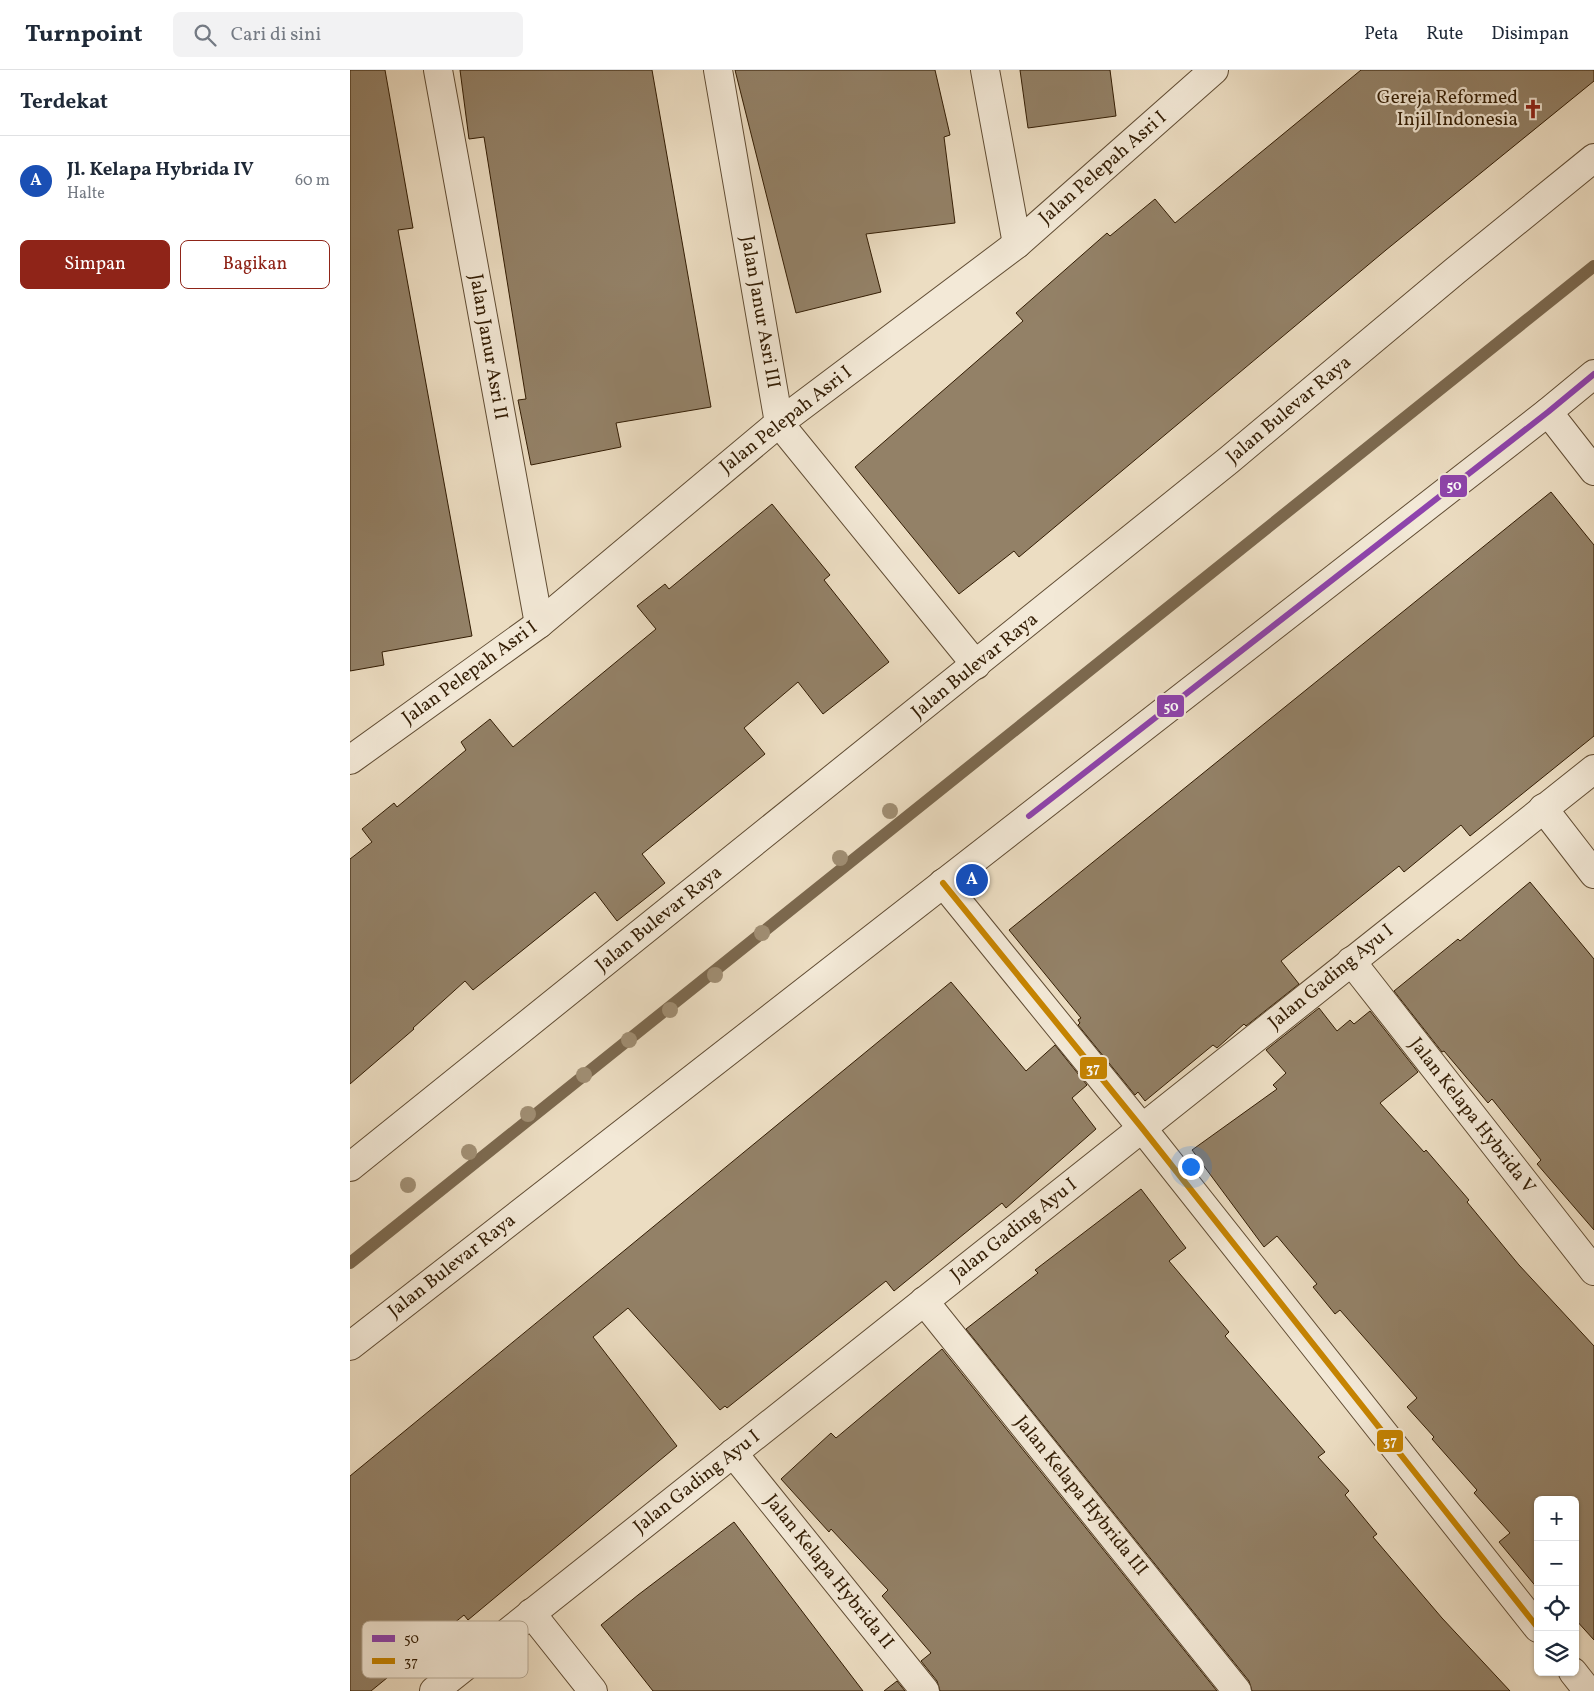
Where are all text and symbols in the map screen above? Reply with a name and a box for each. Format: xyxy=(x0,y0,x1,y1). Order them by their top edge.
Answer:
search box xyxy=(173,12,523,57)
text: Turnpoint xyxy=(25,18,143,52)
icon: search xyxy=(191,21,219,49)
text: Cari di sini xyxy=(231,22,321,48)
text: Peta xyxy=(1364,22,1398,47)
text: Rute xyxy=(1426,22,1463,47)
text: Disimpan xyxy=(1491,22,1569,47)
place label: Gereja Reformed Injil Indonesia xyxy=(1377,85,1518,133)
text: Terdekat xyxy=(20,88,108,117)
church icon: Gereja Reformed Injil Indonesia xyxy=(1522,98,1544,120)
street label: Jalan Pelepah Asri I xyxy=(1034,105,1172,231)
text: Jl. Kelapa Hybrida IV xyxy=(67,157,254,183)
text: A xyxy=(30,170,42,192)
text: 60 m xyxy=(295,170,330,192)
text: Halte xyxy=(67,183,105,205)
street label: Jalan Janur Asri III xyxy=(734,234,786,390)
button: Simpan xyxy=(20,240,170,289)
button: Bagikan xyxy=(180,240,330,289)
street label: Jalan Janur Asri II xyxy=(462,272,514,422)
street label: Jalan Bulevar Raya xyxy=(1221,350,1357,470)
street label: Jalan Pelepah Asri I xyxy=(714,360,858,480)
line badge: 50 xyxy=(1439,474,1468,498)
text: 50 xyxy=(1446,477,1462,496)
street label: Jalan Bulevar Raya xyxy=(906,607,1044,725)
street label: Jalan Pelepah Asri I xyxy=(397,615,543,731)
line badge: 50 xyxy=(1156,694,1185,718)
text: 50 xyxy=(1163,698,1179,717)
street label: Jalan Bulevar Raya xyxy=(590,860,728,978)
pin: A xyxy=(956,861,988,899)
street label: Jalan Gading Ayu I xyxy=(1263,918,1399,1036)
street label: Jalan Kelapa Hybrida V xyxy=(1403,1033,1541,1199)
line badge: 37 xyxy=(1079,1056,1108,1080)
text: 37 xyxy=(1086,1060,1100,1079)
your location xyxy=(1178,1154,1204,1180)
street label: Jalan Gading Ayu I xyxy=(945,1172,1083,1288)
street label: Jalan Bulevar Raya xyxy=(383,1208,521,1324)
street label: Jalan Kelapa Hybrida III xyxy=(1008,1410,1154,1582)
street label: Jalan Gading Ayu I xyxy=(628,1424,766,1540)
line badge: 37 xyxy=(1376,1429,1404,1453)
text: 37 xyxy=(1383,1433,1397,1452)
street label: Jalan Kelapa Hybrida II xyxy=(758,1489,900,1655)
map controls xyxy=(1534,1496,1579,1676)
button: + xyxy=(1534,1496,1579,1541)
button: − xyxy=(1534,1541,1579,1586)
button: locate xyxy=(1534,1586,1579,1631)
legend xyxy=(362,1621,528,1678)
text: 50 xyxy=(404,1630,419,1649)
button: layers xyxy=(1534,1631,1579,1676)
text: 37 xyxy=(404,1653,418,1672)

